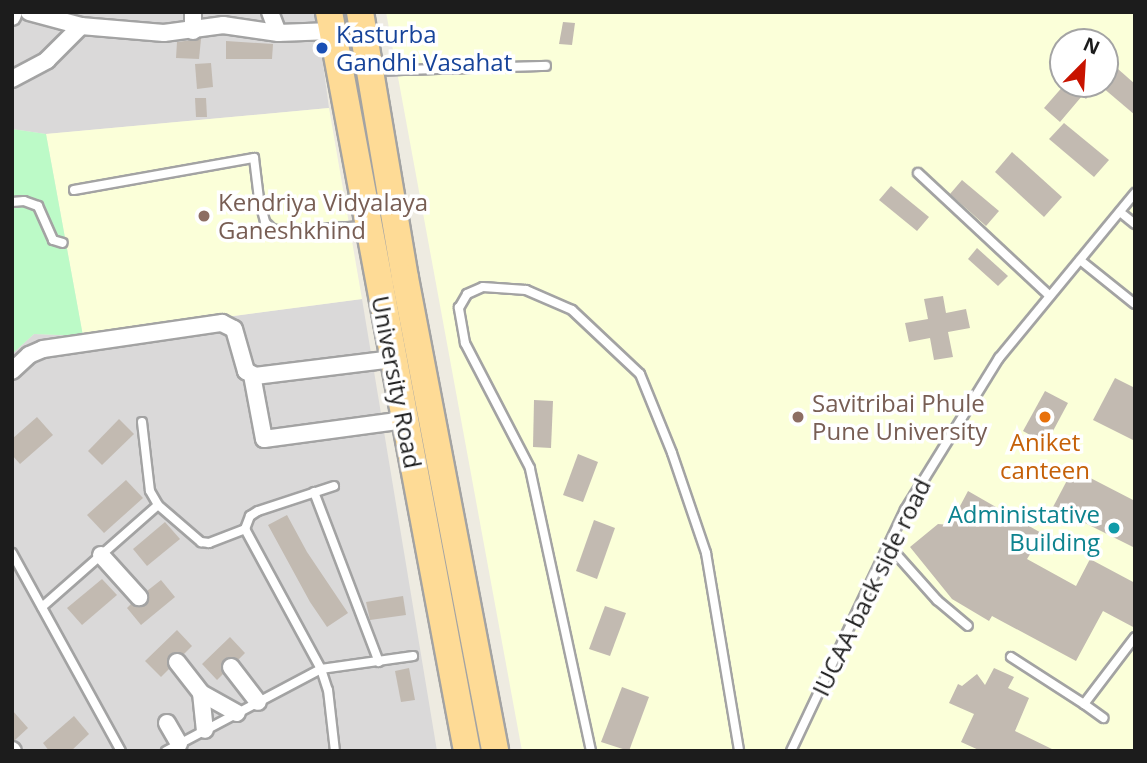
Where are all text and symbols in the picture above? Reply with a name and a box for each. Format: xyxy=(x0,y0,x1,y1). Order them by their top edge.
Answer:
place label: Kasturba Gandhi Vasahat xyxy=(336,20,512,76)
north arrow xyxy=(1049,28,1119,98)
text: N xyxy=(1079,31,1104,61)
marker: Kasturba Gandhi Vasahat xyxy=(314,40,330,56)
place label: Kendriya Vidyalaya Ganeshkhind xyxy=(218,188,428,244)
marker: Kendriya Vidyalaya Ganeshkhind xyxy=(196,208,212,224)
street label: University Road xyxy=(366,293,428,471)
place label: Savitribai Phule Pune University xyxy=(812,389,987,445)
marker: Savitribai Phule Pune University xyxy=(790,409,806,425)
marker: Aniket canteen xyxy=(1037,409,1053,425)
place label: Aniket canteen xyxy=(1000,428,1090,484)
street label: IUCAA back side road xyxy=(806,474,936,700)
place label: Administative Building xyxy=(948,500,1100,556)
marker: Administative Building xyxy=(1106,520,1122,536)

